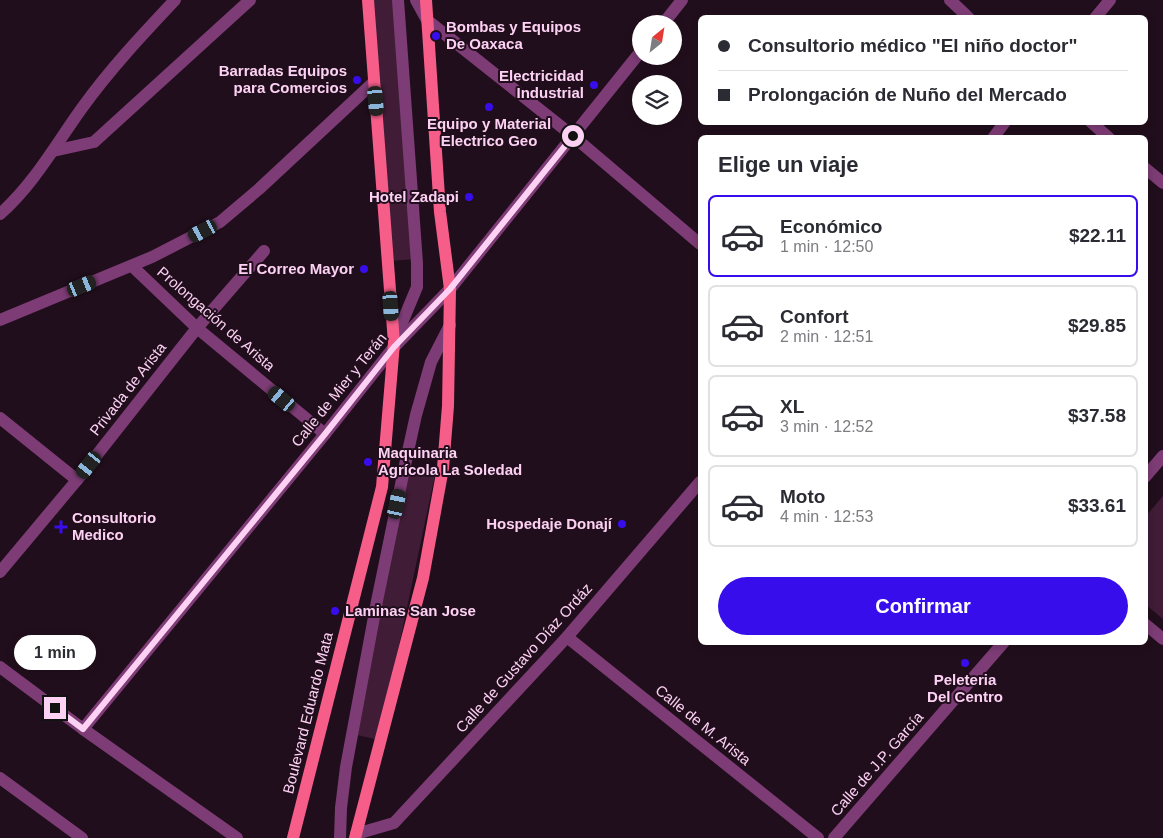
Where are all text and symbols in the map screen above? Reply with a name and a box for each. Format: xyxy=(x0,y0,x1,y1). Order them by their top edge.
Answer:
north arrow xyxy=(632,15,682,65)
map controls xyxy=(632,15,682,125)
place label: Bombas y Equipos De Oaxaca xyxy=(446,18,581,52)
marker: Bombas y Equipos De Oaxaca xyxy=(430,30,442,42)
text: Consultorio médico "El niño doctor" xyxy=(748,35,1077,56)
place label: Barradas Equipos para Comercios xyxy=(219,62,347,96)
place label: Electricidad Industrial xyxy=(499,67,584,101)
marker: Barradas Equipos para Comercios xyxy=(351,74,363,86)
button: layers xyxy=(632,75,682,125)
marker: Electricidad Industrial xyxy=(588,79,600,91)
text: Prolongación de Nuño del Mercado xyxy=(748,84,1067,105)
car xyxy=(367,85,384,117)
marker: Equipo y Material Electrico Geo xyxy=(483,101,495,113)
place label: Equipo y Material Electrico Geo xyxy=(427,115,551,149)
route start xyxy=(562,125,584,147)
text: Elige un viaje xyxy=(718,152,859,177)
place label: Hotel Zadapi xyxy=(369,188,459,205)
marker: Hotel Zadapi xyxy=(463,191,475,203)
icon: car xyxy=(720,214,765,259)
text: Económico xyxy=(780,216,882,237)
car xyxy=(186,217,219,245)
text: $22.11 xyxy=(1069,225,1126,246)
text: 1 min · 12:50 xyxy=(780,238,873,255)
place label: El Correo Mayor xyxy=(238,260,354,277)
street label: Prolongación de Arista xyxy=(154,263,279,375)
marker: El Correo Mayor xyxy=(358,263,370,275)
car xyxy=(65,273,98,299)
car xyxy=(382,291,399,321)
icon: car xyxy=(720,304,765,349)
text: Confort xyxy=(780,306,849,327)
text: $29.85 xyxy=(1068,315,1126,336)
text: 2 min · 12:51 xyxy=(780,328,873,345)
street label: Calle de Mier y Terán xyxy=(287,329,390,450)
street label: Privada de Arista xyxy=(86,338,170,439)
car xyxy=(265,384,298,414)
icon: car xyxy=(720,394,765,439)
text: XL xyxy=(780,396,804,417)
text: $37.58 xyxy=(1068,405,1126,426)
text: 3 min · 12:52 xyxy=(780,418,873,435)
place label: Maquinaria Agrícola La Soledad xyxy=(378,444,522,478)
car xyxy=(73,449,104,481)
marker: Maquinaria Agrícola La Soledad xyxy=(362,456,374,468)
icon: car xyxy=(720,484,765,529)
text: Moto xyxy=(780,486,825,507)
car xyxy=(386,488,407,520)
text: $33.61 xyxy=(1068,495,1126,516)
text: 4 min · 12:53 xyxy=(780,508,873,525)
place label: Consultorio Medico xyxy=(72,509,156,543)
place label: Hospedaje Donají xyxy=(486,515,613,532)
marker: Hospedaje Donají xyxy=(616,518,628,530)
marker: Consultorio Medico xyxy=(54,520,68,534)
button: Confirmar xyxy=(718,577,1128,635)
street label: Calle de Gustavo Díaz Ordáz xyxy=(452,579,595,736)
place label: Laminas San Jose xyxy=(345,602,476,619)
marker: Laminas San Jose xyxy=(329,605,341,617)
street label: Boulevard Eduardo Mata xyxy=(279,630,336,795)
callout: 1 min xyxy=(14,636,96,670)
text: 1 min xyxy=(34,644,76,661)
marker: Peleteria Del Centro xyxy=(959,657,971,669)
place label: Peleteria Del Centro xyxy=(927,671,1003,705)
street label: Calle de M. Arista xyxy=(652,681,755,769)
route end xyxy=(44,697,66,719)
street label: Calle de J.P. García xyxy=(827,708,927,819)

